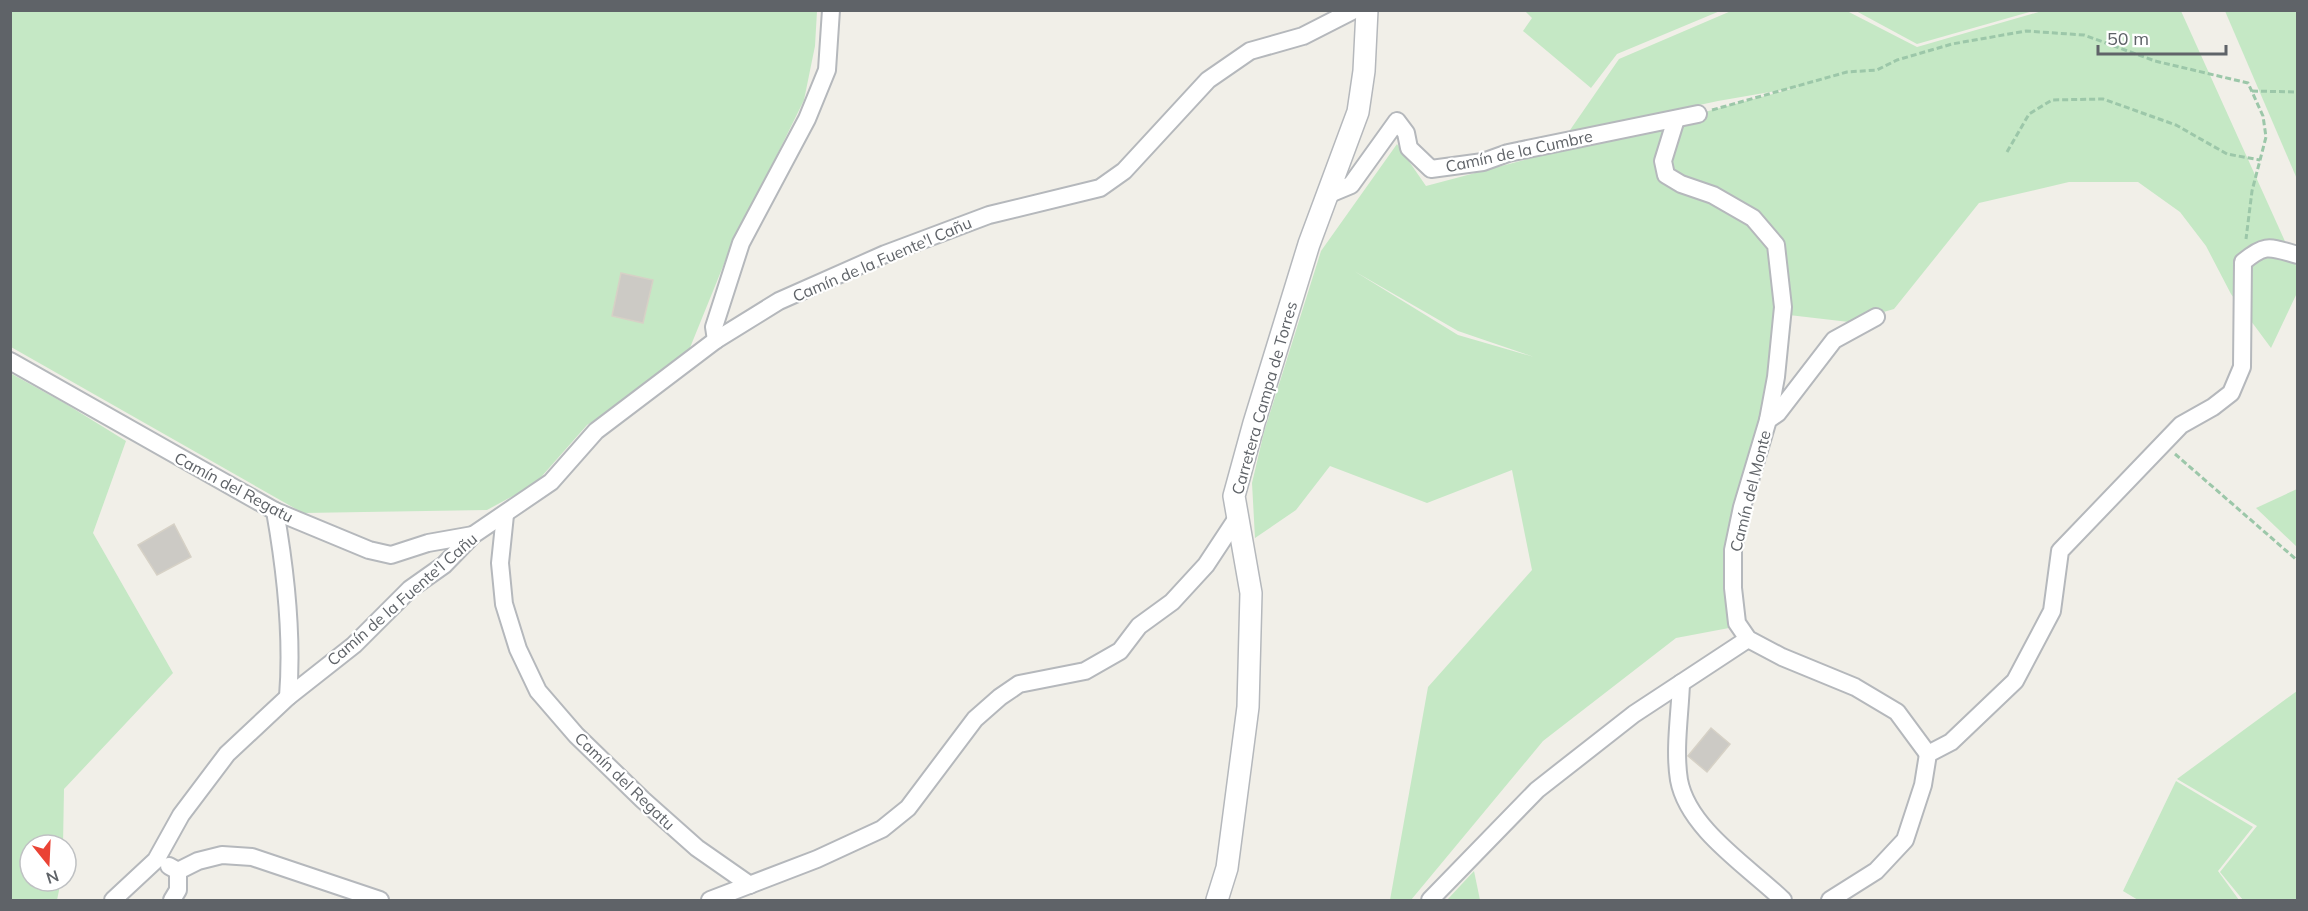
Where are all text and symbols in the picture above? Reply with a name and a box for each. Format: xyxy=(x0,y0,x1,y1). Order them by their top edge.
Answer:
scale bar xyxy=(2098,18,2226,56)
text: 50 m xyxy=(2107,27,2149,50)
street label: Camín de la Cumbre xyxy=(1444,126,1594,176)
street label: Camín de la Fuente'l Cañu xyxy=(789,212,975,306)
street label: Carretera Campa de Torres xyxy=(1227,299,1301,497)
street label: Camín del Monte xyxy=(1725,428,1775,554)
street label: Camín del Regatu xyxy=(171,447,297,527)
street label: Camín de la Fuente'l Cañu xyxy=(323,528,481,670)
street label: Camín del Regatu xyxy=(571,728,679,834)
north arrow xyxy=(18,833,78,893)
text: N xyxy=(44,866,61,889)

